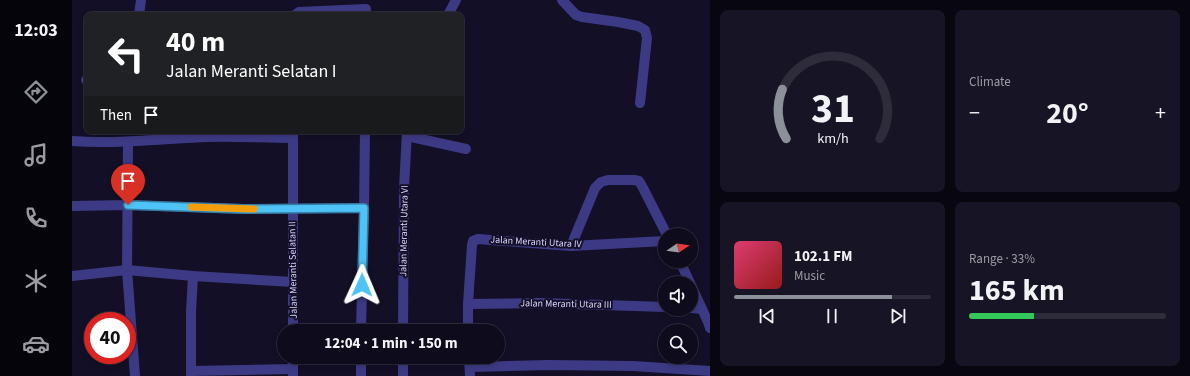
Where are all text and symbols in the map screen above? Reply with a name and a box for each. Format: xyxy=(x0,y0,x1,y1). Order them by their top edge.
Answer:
text: 12:03 xyxy=(14,18,58,43)
text: 40 m xyxy=(166,22,225,62)
icon: left xyxy=(100,28,152,80)
text: Jalan Meranti Selatan I xyxy=(166,59,337,84)
text: Climate xyxy=(969,73,1011,91)
icon: directions xyxy=(22,78,50,106)
text: 31 xyxy=(811,79,854,139)
text: 20° xyxy=(1046,92,1089,135)
text: − xyxy=(969,97,980,129)
text: + xyxy=(1155,97,1166,129)
icon: arrive xyxy=(140,104,162,126)
text: Then xyxy=(100,105,132,126)
text: km/h xyxy=(817,128,848,149)
icon: music xyxy=(22,141,50,169)
pin xyxy=(111,164,145,205)
icon: arrive xyxy=(117,170,139,192)
street label: Jalan Meranti Utara VI xyxy=(396,185,412,277)
icon: phone xyxy=(22,204,50,232)
street label: Jalan Meranti Selatan II xyxy=(285,221,301,319)
north arrow xyxy=(658,228,698,268)
map controls xyxy=(658,228,698,364)
street label: Jalan Meranti Utara IV xyxy=(490,233,583,251)
text: 102.1 FM xyxy=(794,246,852,267)
text: Range · 33% xyxy=(969,250,1035,268)
position arrow xyxy=(341,264,383,306)
icon: climate xyxy=(22,267,50,295)
text: Music xyxy=(794,267,825,285)
text: 165 km xyxy=(969,269,1065,312)
button: sound xyxy=(658,276,698,316)
street label: Jalan Meranti Utara III xyxy=(520,296,612,312)
icon: previous xyxy=(756,305,778,327)
icon: pause xyxy=(821,305,843,327)
icon: next xyxy=(887,305,909,327)
speed limit sign: 40 xyxy=(84,312,136,364)
button: search xyxy=(658,324,698,364)
icon: car xyxy=(22,330,50,358)
text: 12:04 · 1 min · 150 m xyxy=(324,333,458,354)

